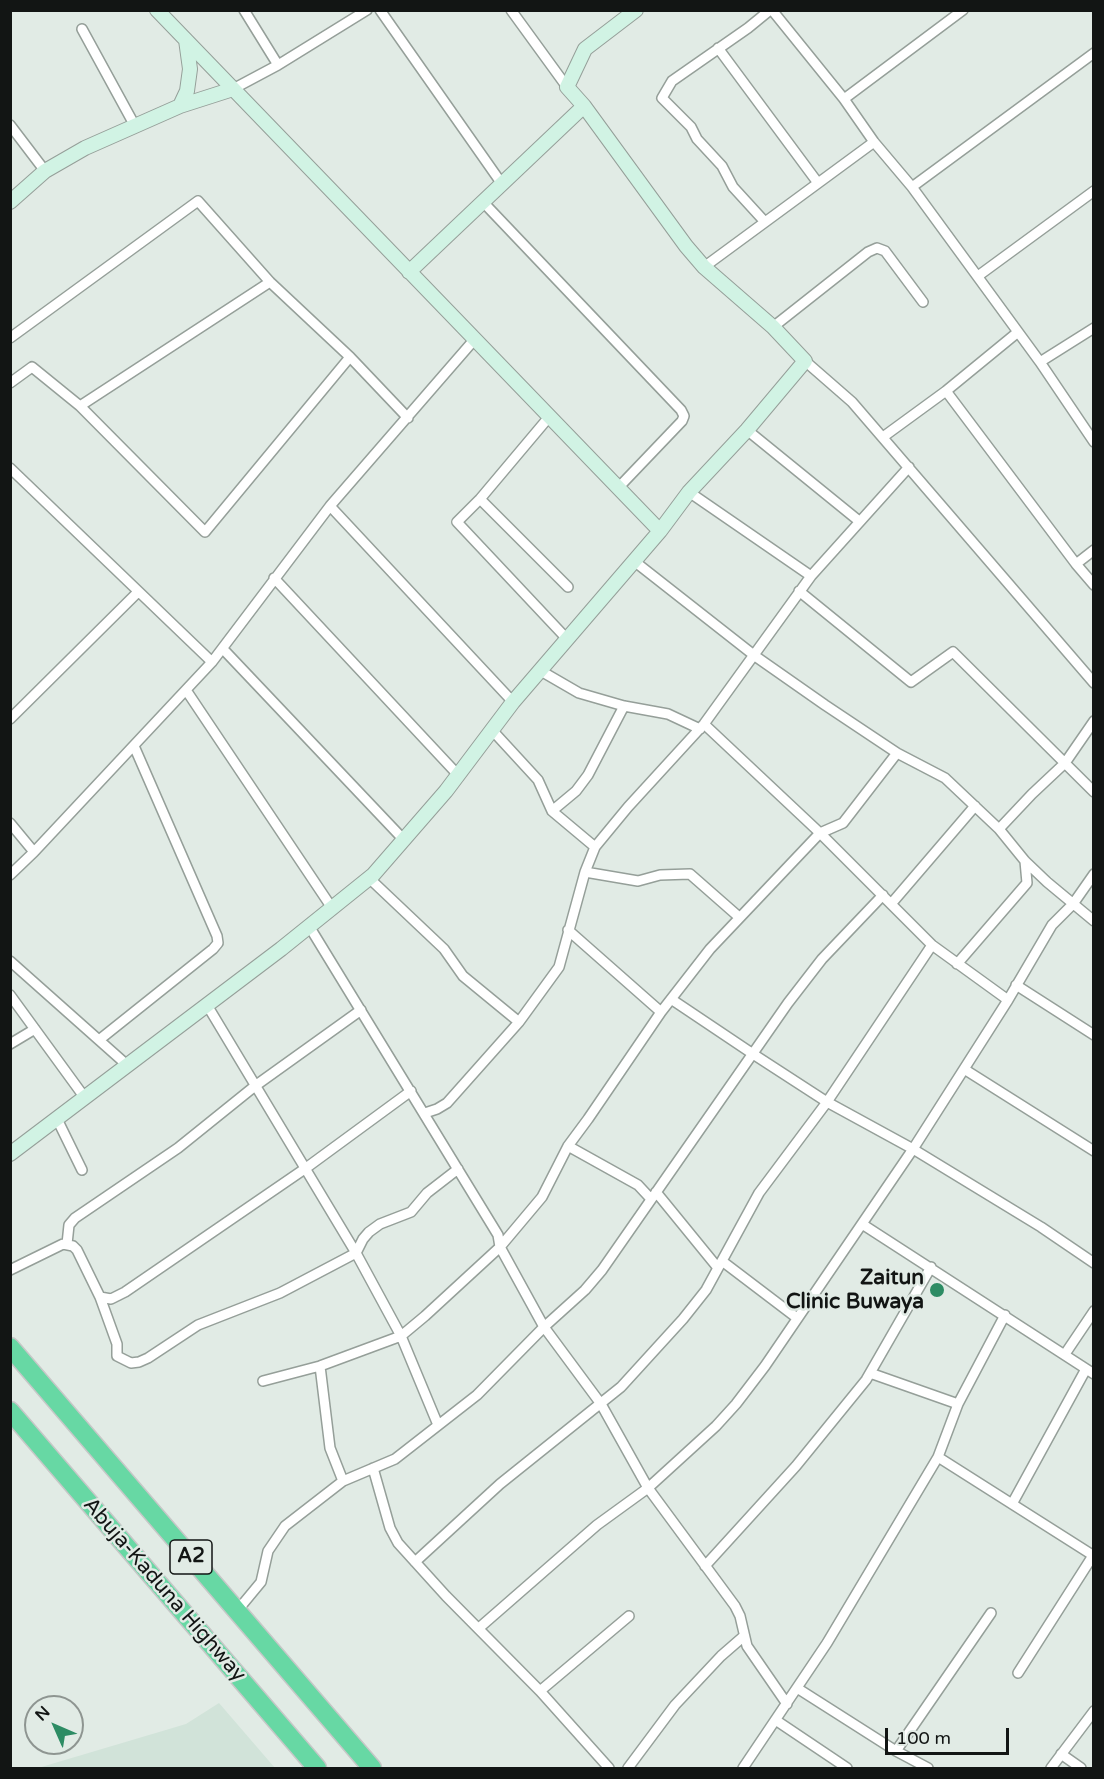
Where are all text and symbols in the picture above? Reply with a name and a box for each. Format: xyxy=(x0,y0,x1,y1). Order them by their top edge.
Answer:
place label: Zaitun Clinic Buwaya xyxy=(786,1265,924,1315)
marker: Zaitun Clinic Buwaya xyxy=(928,1281,946,1299)
street label: Abuja-Kaduna Highway xyxy=(77,1493,251,1687)
road number: A2 xyxy=(170,1540,212,1574)
north arrow xyxy=(24,1695,84,1755)
text: N xyxy=(31,1702,54,1725)
scale bar xyxy=(888,1716,1012,1754)
text: 100 m xyxy=(896,1727,951,1749)

